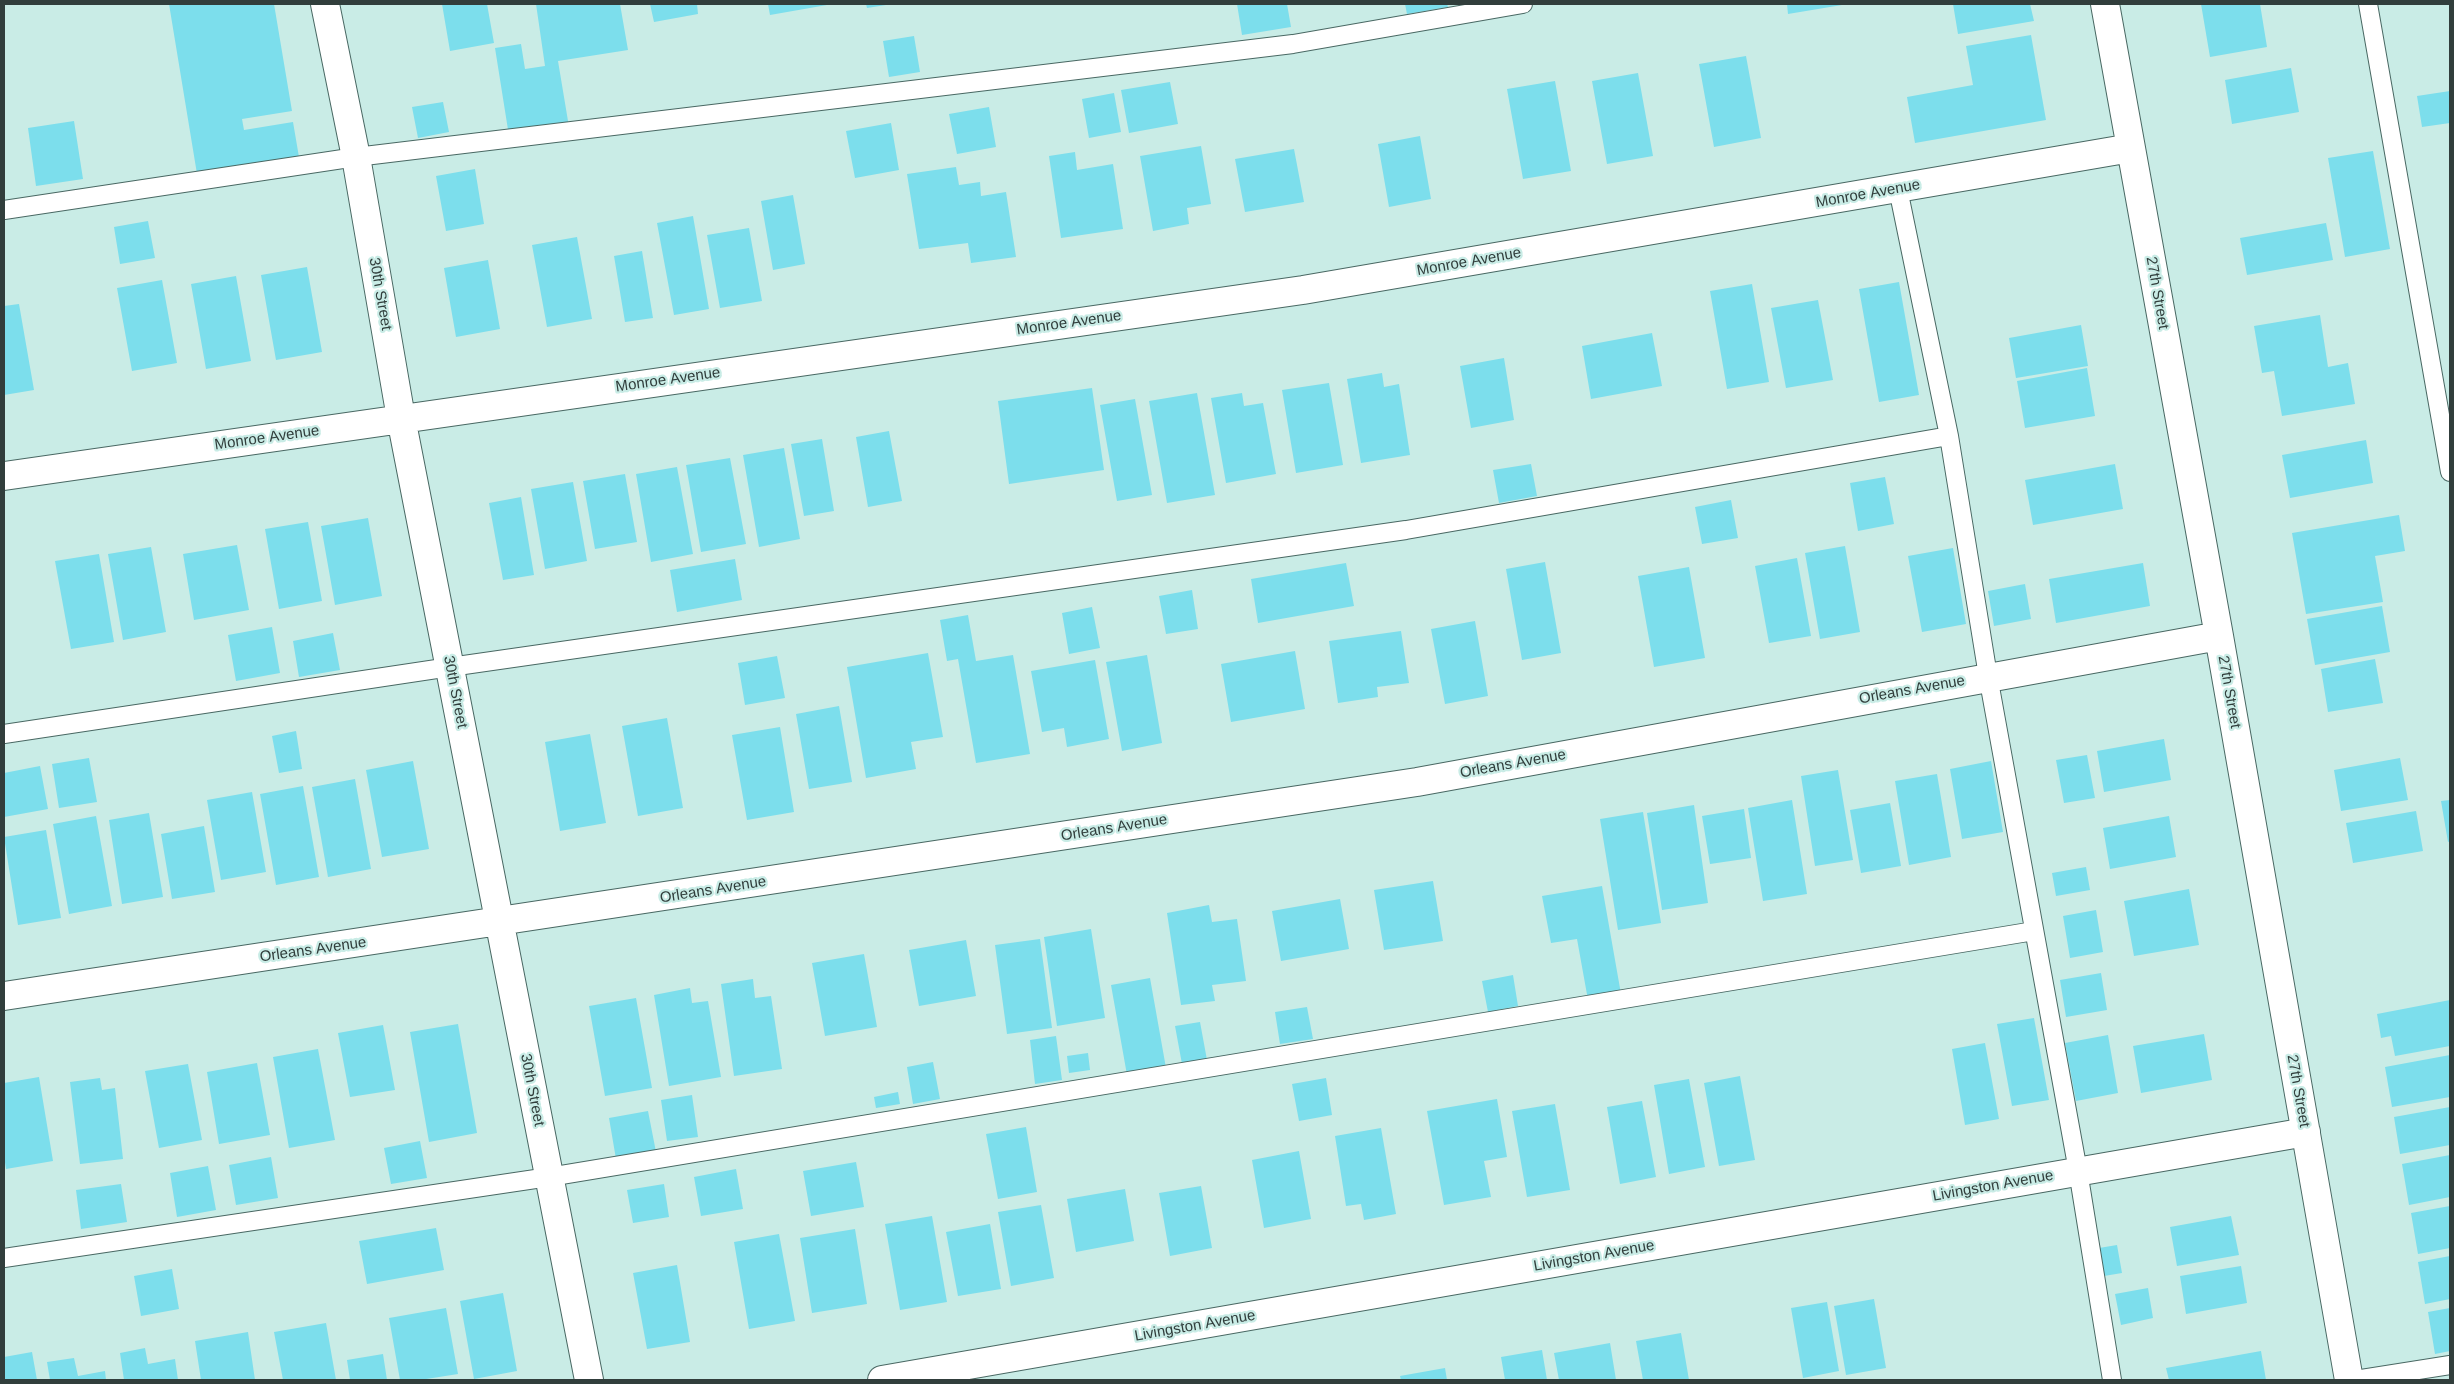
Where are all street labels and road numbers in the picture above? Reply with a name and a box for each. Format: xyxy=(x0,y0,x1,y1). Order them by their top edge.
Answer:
street label: Monroe Avenue xyxy=(1814,176,1922,212)
street label: Monroe Avenue xyxy=(1415,244,1523,280)
street label: 27th Street xyxy=(2142,255,2172,331)
street label: 30th Street xyxy=(365,256,395,332)
street label: Monroe Avenue xyxy=(1015,307,1123,339)
street label: Monroe Avenue xyxy=(614,364,722,396)
street label: Monroe Avenue xyxy=(213,422,321,454)
street label: 30th Street xyxy=(439,654,471,730)
street label: 27th Street xyxy=(2214,654,2244,730)
street label: Orleans Avenue xyxy=(1858,672,1966,708)
street label: Orleans Avenue xyxy=(1459,746,1567,782)
street label: Orleans Avenue xyxy=(1060,811,1168,845)
street label: Orleans Avenue xyxy=(659,873,767,907)
street label: Orleans Avenue xyxy=(259,934,367,966)
street label: 30th Street xyxy=(516,1052,548,1128)
street label: 27th Street xyxy=(2283,1053,2313,1129)
street label: Livingston Avenue xyxy=(1931,1167,2055,1205)
street label: Livingston Avenue xyxy=(1532,1237,1656,1275)
street label: Livingston Avenue xyxy=(1133,1307,1257,1345)

